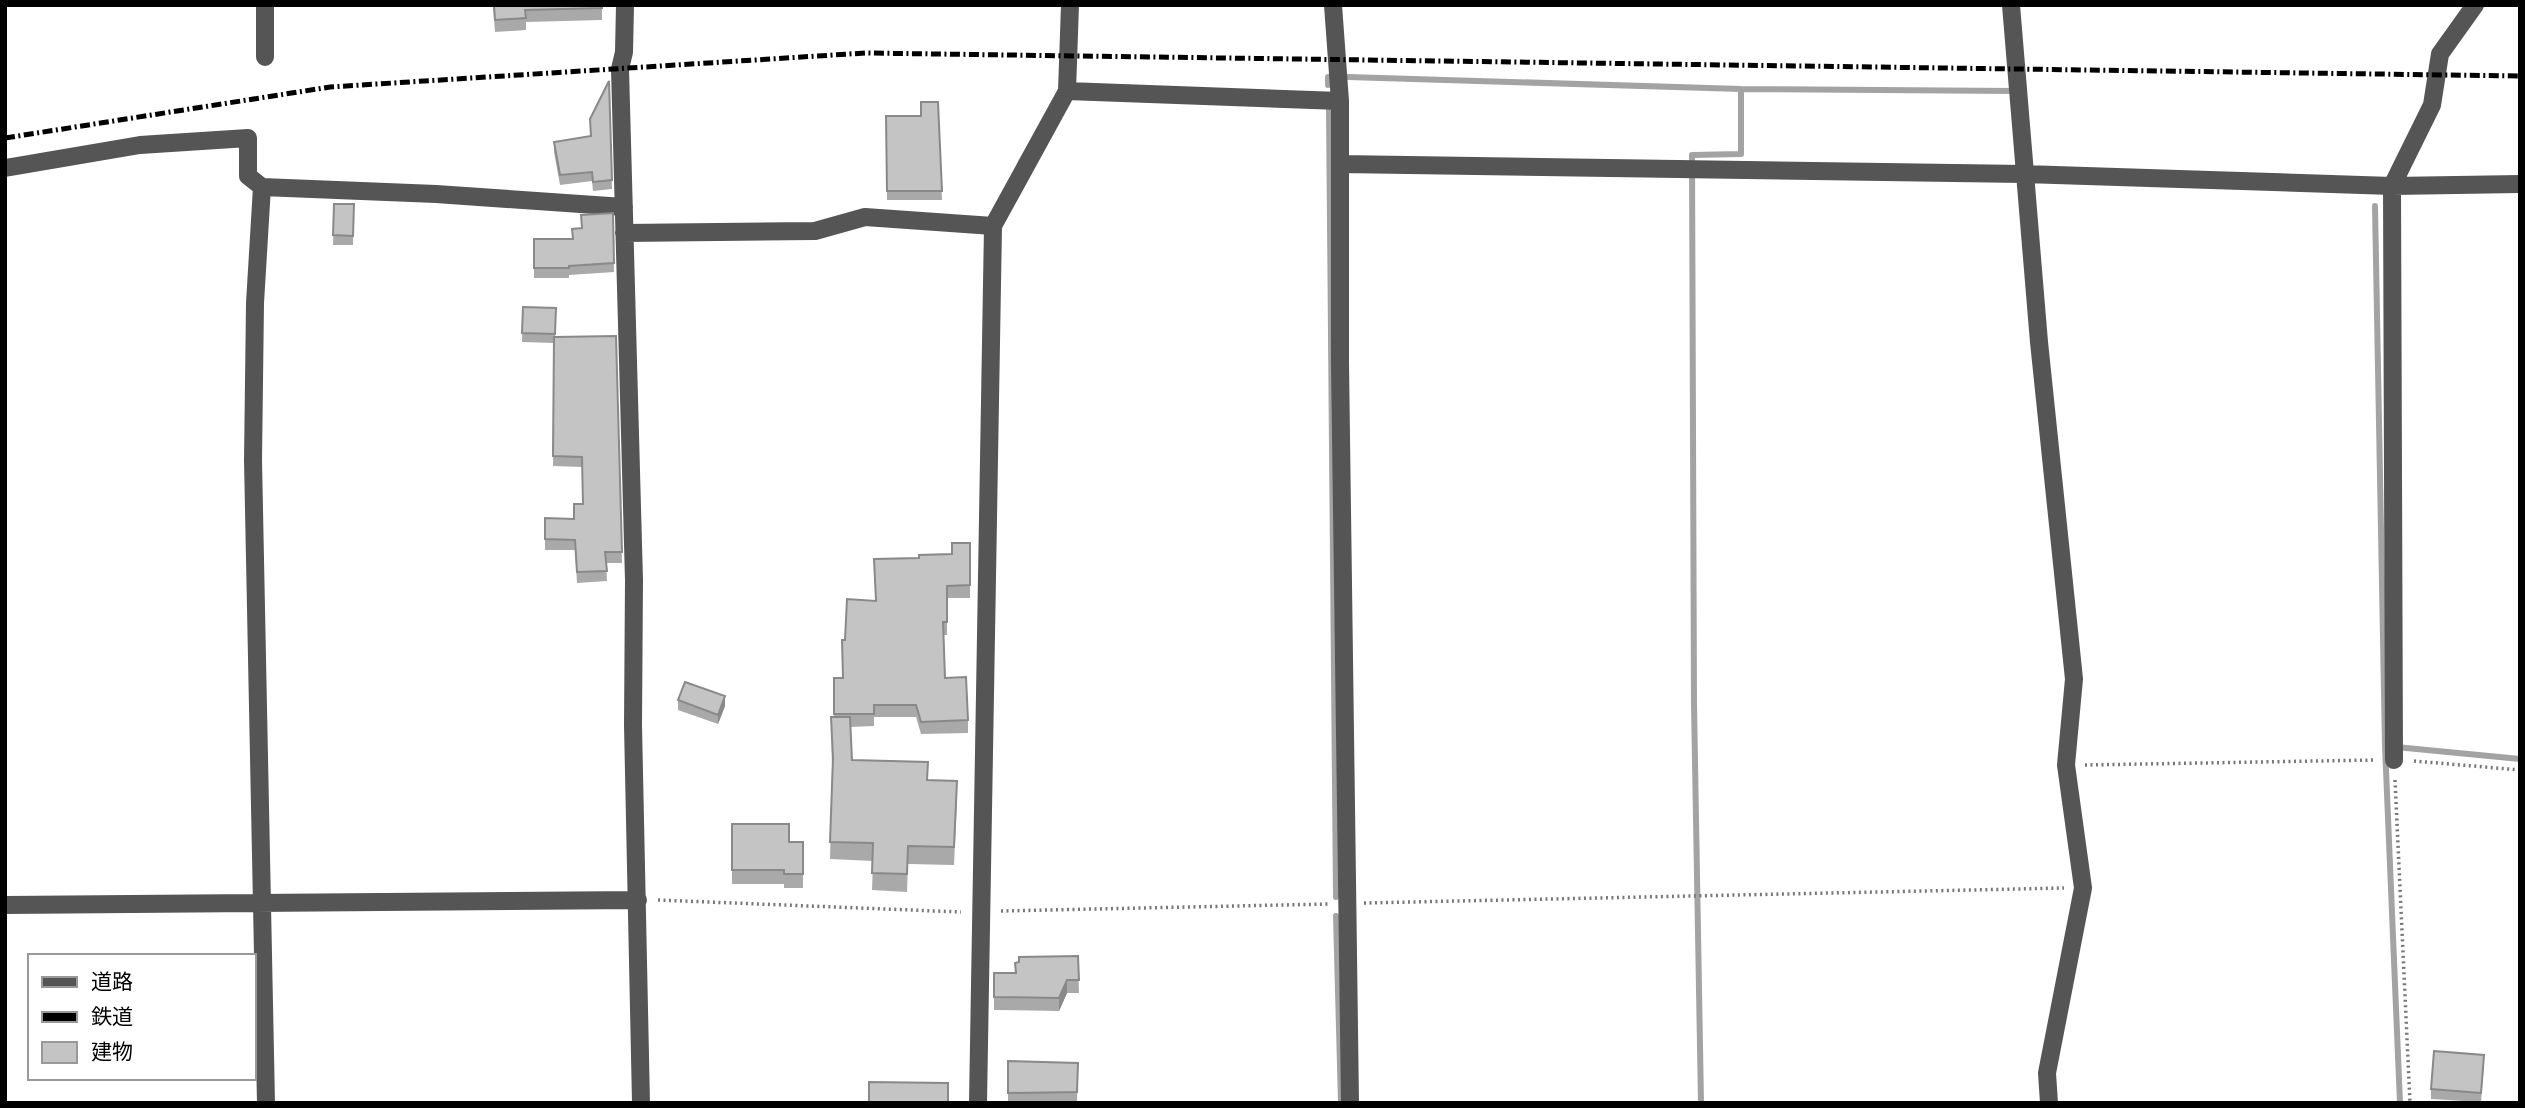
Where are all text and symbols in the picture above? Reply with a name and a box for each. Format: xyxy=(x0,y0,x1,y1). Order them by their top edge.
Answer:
legend xyxy=(28,954,256,1080)
text: 道路 xyxy=(91,969,133,994)
text: 鉄道 xyxy=(91,1004,133,1029)
text: 建物 xyxy=(91,1039,133,1064)

